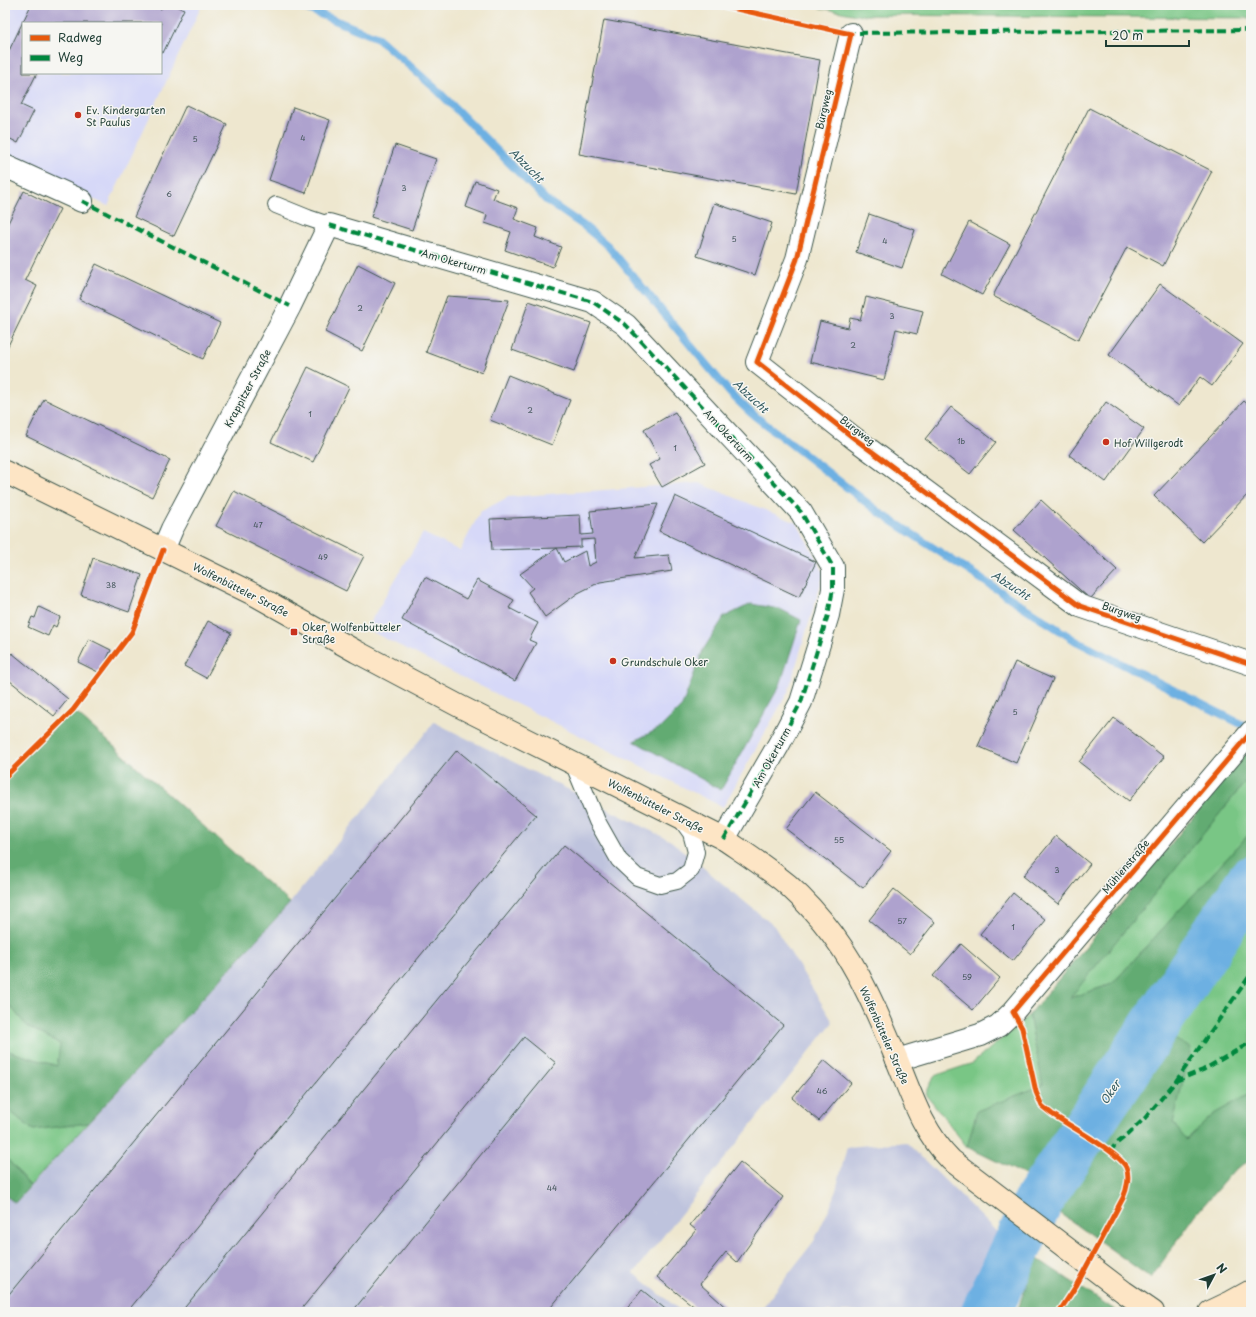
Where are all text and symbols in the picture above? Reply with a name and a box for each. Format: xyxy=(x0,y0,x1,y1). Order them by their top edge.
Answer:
legend xyxy=(22,22,162,74)
scale bar xyxy=(1106,22,1189,48)
text: 20 m xyxy=(1112,26,1143,44)
text: Radweg xyxy=(58,28,102,46)
text: Weg xyxy=(58,48,83,66)
street label: Burgweg xyxy=(811,87,835,131)
place label: Ev. Kindergarten St Paulus xyxy=(86,102,165,129)
marker: Ev. Kindergarten St Paulus xyxy=(73,110,83,120)
house number: 4 xyxy=(300,132,306,144)
house number: 5 xyxy=(192,133,198,145)
water label: Abzucht xyxy=(506,144,549,187)
house number: 3 xyxy=(401,182,407,194)
house number: 6 xyxy=(166,188,172,200)
house number: 5 xyxy=(731,233,737,245)
house number: 4 xyxy=(882,235,888,247)
street label: Am Okerturm xyxy=(420,245,488,277)
house number: 2 xyxy=(357,302,363,314)
house number: 3 xyxy=(889,310,895,322)
house number: 2 xyxy=(850,339,856,351)
street label: Krappitzer Straße xyxy=(220,346,274,430)
water label: Abzucht xyxy=(729,375,774,418)
house number: 2 xyxy=(527,404,533,416)
street label: Am Okerturm xyxy=(701,405,757,465)
house number: 1 xyxy=(308,408,312,420)
street label: Burgweg xyxy=(837,412,879,448)
house number: 1b xyxy=(957,435,965,447)
place label: Hof Willgerodt xyxy=(1114,435,1183,450)
marker: Hof Willgerodt xyxy=(1101,437,1111,447)
house number: 1 xyxy=(673,442,677,454)
house number: 47 xyxy=(253,519,263,531)
house number: 49 xyxy=(318,551,328,563)
street label: Wolfenbütteler Straße xyxy=(190,558,292,620)
water label: Abzucht xyxy=(988,566,1035,605)
house number: 38 xyxy=(106,579,116,591)
street label: Burgweg xyxy=(1100,597,1144,625)
place label: Oker, Wolfenbütteler Straße xyxy=(302,619,401,646)
marker: Oker, Wolfenbütteler Straße xyxy=(289,627,299,637)
place label: Grundschule Oker xyxy=(621,654,708,669)
marker: Grundschule Oker xyxy=(608,656,618,666)
house number: 5 xyxy=(1012,706,1018,718)
street label: Am Okerturm xyxy=(748,724,794,790)
street label: Wolfenbütteler Straße xyxy=(605,774,707,836)
house number: 55 xyxy=(834,834,844,846)
street label: Mühlenstraße xyxy=(1098,836,1152,896)
house number: 3 xyxy=(1054,864,1060,876)
house number: 57 xyxy=(897,915,907,927)
house number: 1 xyxy=(1011,921,1015,933)
house number: 59 xyxy=(962,971,972,983)
street label: Wolfenbütteler Straße xyxy=(857,984,913,1086)
water label: Oker xyxy=(1096,1075,1125,1108)
house number: 46 xyxy=(817,1085,828,1097)
house number: 44 xyxy=(547,1182,557,1194)
north arrow xyxy=(1194,1255,1234,1295)
text: N xyxy=(1213,1259,1231,1277)

